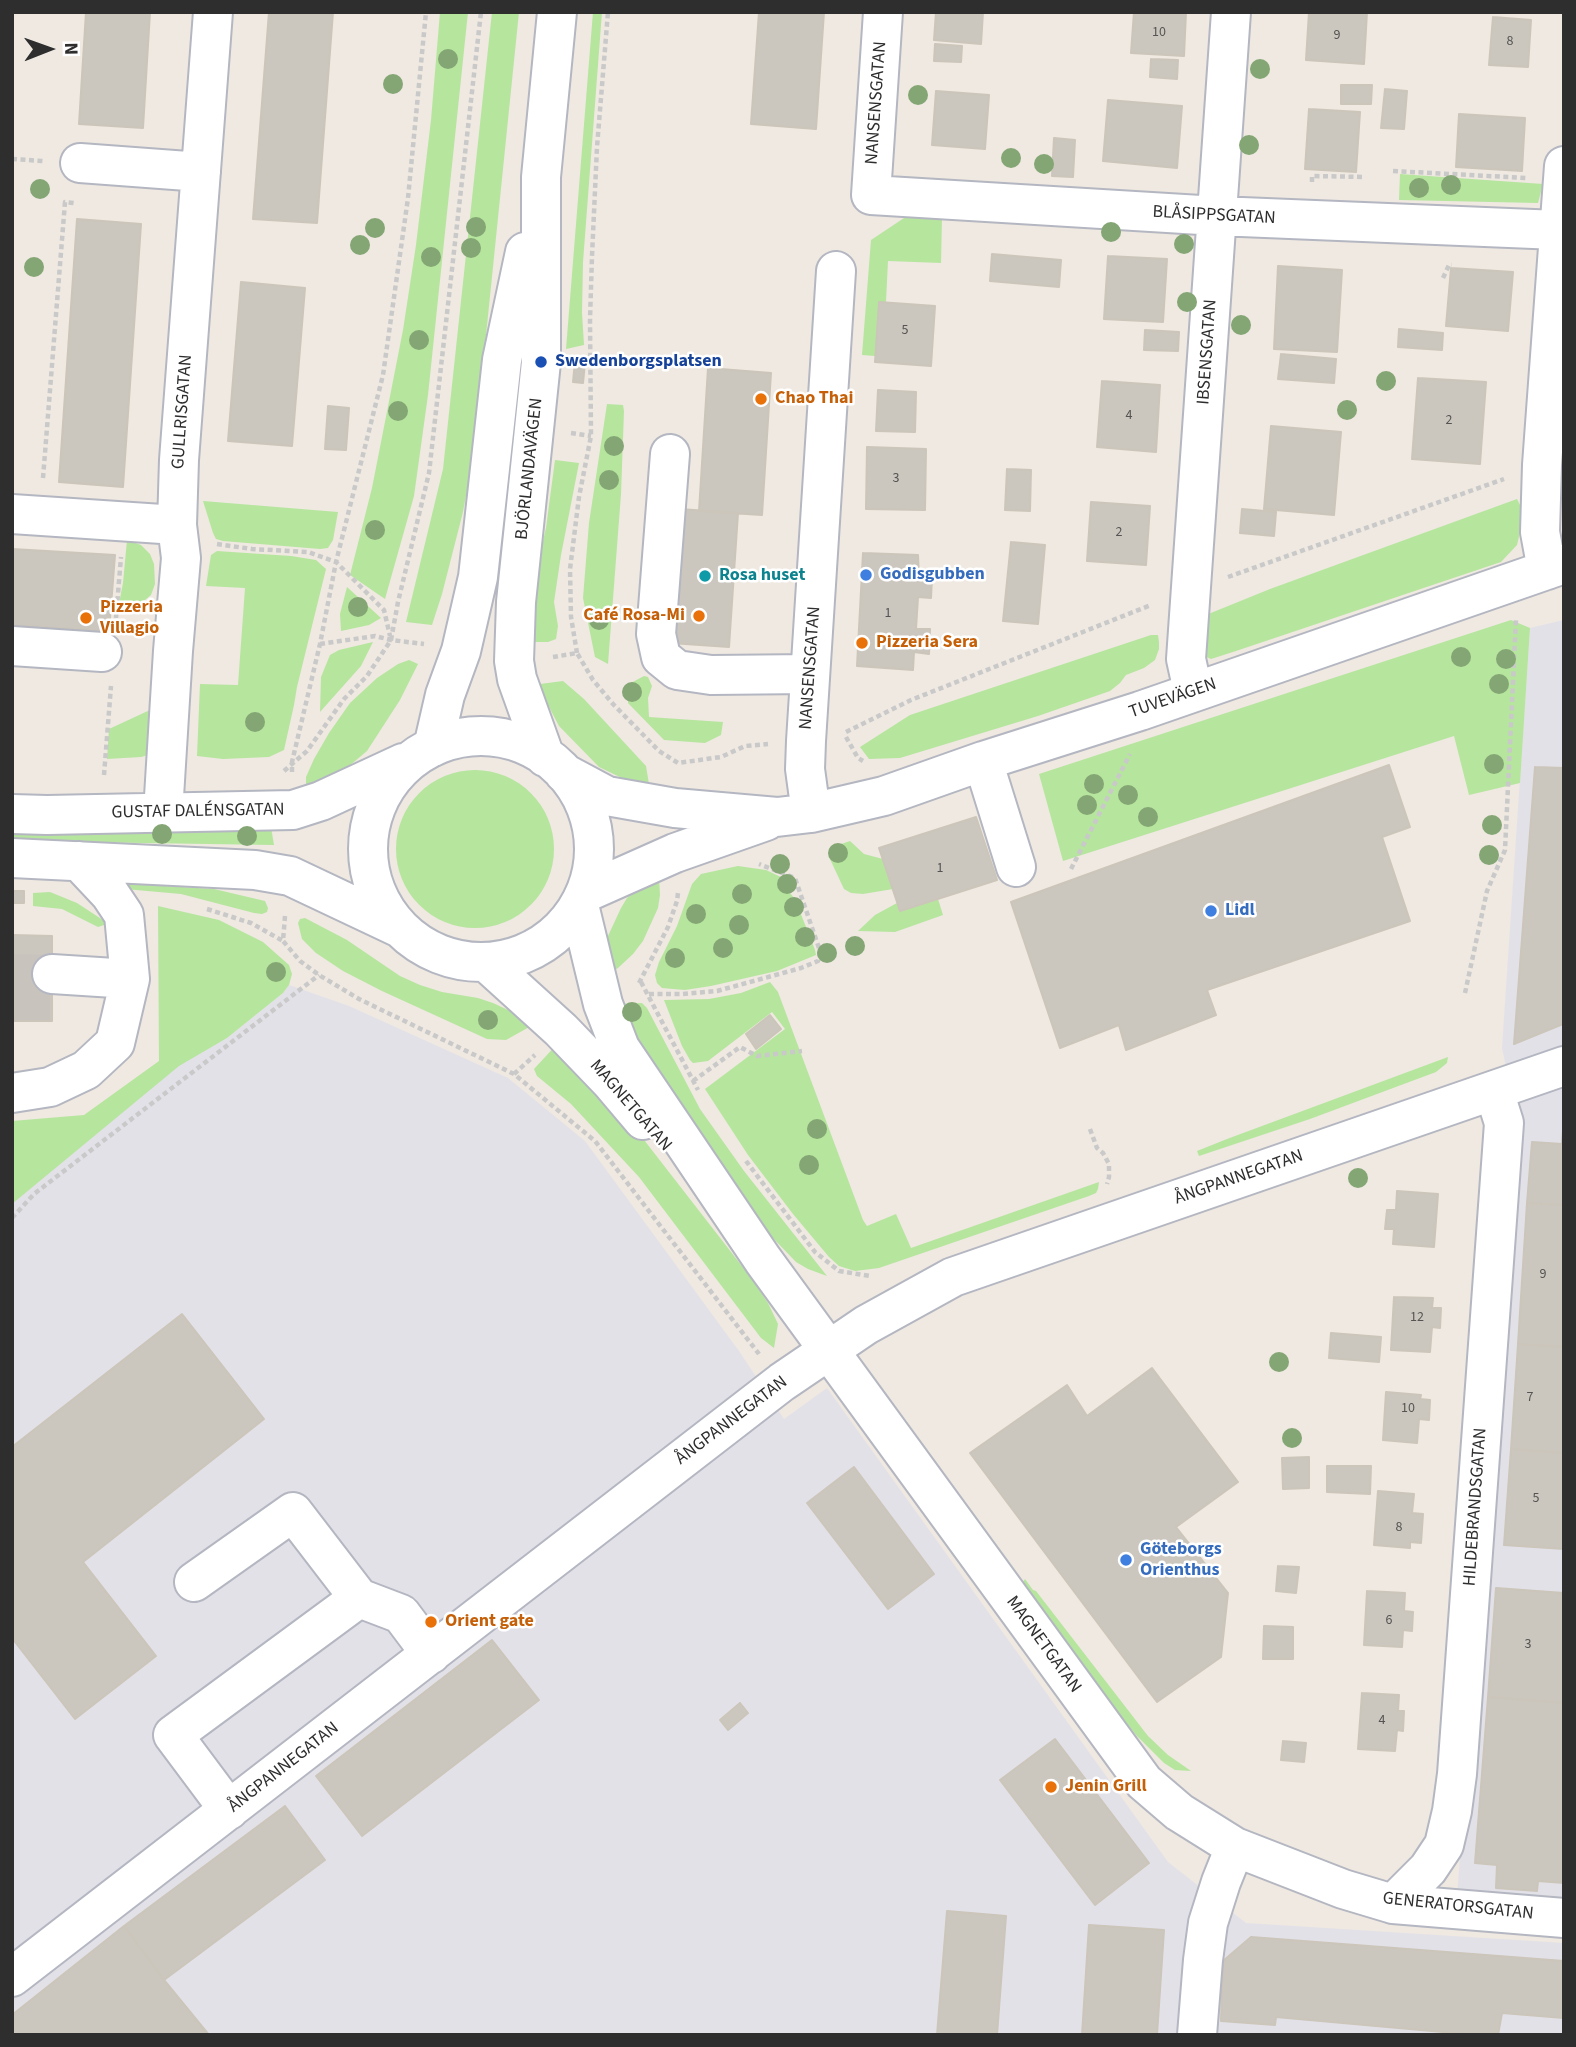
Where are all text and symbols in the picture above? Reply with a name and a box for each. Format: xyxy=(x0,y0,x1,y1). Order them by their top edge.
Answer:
north arrow xyxy=(14,14,84,84)
house number: 10 xyxy=(1152,25,1166,41)
house number: 9 xyxy=(1334,28,1340,44)
house number: 8 xyxy=(1507,34,1513,50)
street label: NANSENSGATAN xyxy=(862,41,892,165)
text: N xyxy=(57,42,84,55)
street label: BLÅSIPPSGATAN xyxy=(1152,202,1276,230)
street label: IBSENSGATAN xyxy=(1194,299,1222,405)
house number: 5 xyxy=(902,323,908,339)
place label: Swedenborgsplatsen xyxy=(555,351,722,373)
street label: GULLRISGATAN xyxy=(168,354,198,470)
marker: Swedenborgsplatsen xyxy=(533,354,549,370)
place label: Chao Thai xyxy=(775,388,854,410)
marker: Chao Thai xyxy=(753,391,769,407)
street label: BJÖRLANDAVÄGEN xyxy=(512,397,548,541)
house number: 4 xyxy=(1126,408,1132,424)
house number: 2 xyxy=(1446,413,1452,429)
house number: 3 xyxy=(893,471,899,487)
house number: 2 xyxy=(1116,525,1122,541)
place label: Godisgubben xyxy=(880,564,985,586)
place label: Rosa huset xyxy=(719,565,805,587)
marker: Godisgubben xyxy=(858,567,874,583)
marker: Rosa huset xyxy=(697,568,713,584)
place label: Pizzeria Villagio xyxy=(100,597,163,640)
place label: Café Rosa-Mi xyxy=(583,605,685,627)
street label: NANSENSGATAN xyxy=(796,606,826,730)
house number: 1 xyxy=(885,606,891,622)
marker: Café Rosa-Mi xyxy=(691,608,707,624)
marker: Pizzeria Villagio xyxy=(78,610,94,626)
place label: Pizzeria Sera xyxy=(876,632,978,654)
marker: Pizzeria Sera xyxy=(854,635,870,651)
street label: TUVEVÄGEN xyxy=(1127,674,1219,724)
street label: GUSTAF DALÉNSGATAN xyxy=(111,800,285,824)
house number: 1 xyxy=(937,861,943,877)
place label: Lidl xyxy=(1225,900,1255,922)
marker: Lidl xyxy=(1203,903,1219,919)
street label: MAGNETGATAN xyxy=(584,1056,676,1156)
street label: ÅNGPANNEGATAN xyxy=(1172,1146,1306,1210)
house number: 9 xyxy=(1540,1267,1546,1283)
house number: 12 xyxy=(1410,1310,1424,1326)
street label: ÅNGPANNEGATAN xyxy=(672,1372,792,1470)
house number: 7 xyxy=(1527,1390,1533,1406)
house number: 10 xyxy=(1401,1401,1415,1417)
street label: HILDEBRANDSGATAN xyxy=(1460,1427,1492,1587)
house number: 5 xyxy=(1533,1491,1539,1507)
house number: 8 xyxy=(1396,1520,1402,1536)
place label: Göteborgs Orienthus xyxy=(1140,1539,1222,1582)
marker: Göteborgs Orienthus xyxy=(1118,1552,1134,1568)
street label: MAGNETGATAN xyxy=(1001,1592,1085,1698)
place label: Orient gate xyxy=(445,1611,534,1633)
house number: 6 xyxy=(1386,1613,1392,1629)
marker: Orient gate xyxy=(423,1614,439,1630)
house number: 3 xyxy=(1525,1637,1531,1653)
house number: 4 xyxy=(1379,1713,1385,1729)
street label: ÅNGPANNEGATAN xyxy=(224,1718,344,1818)
place label: Jenin Grill xyxy=(1065,1776,1147,1798)
marker: Jenin Grill xyxy=(1043,1779,1059,1795)
street label: GENERATORSGATAN xyxy=(1381,1888,1535,1926)

